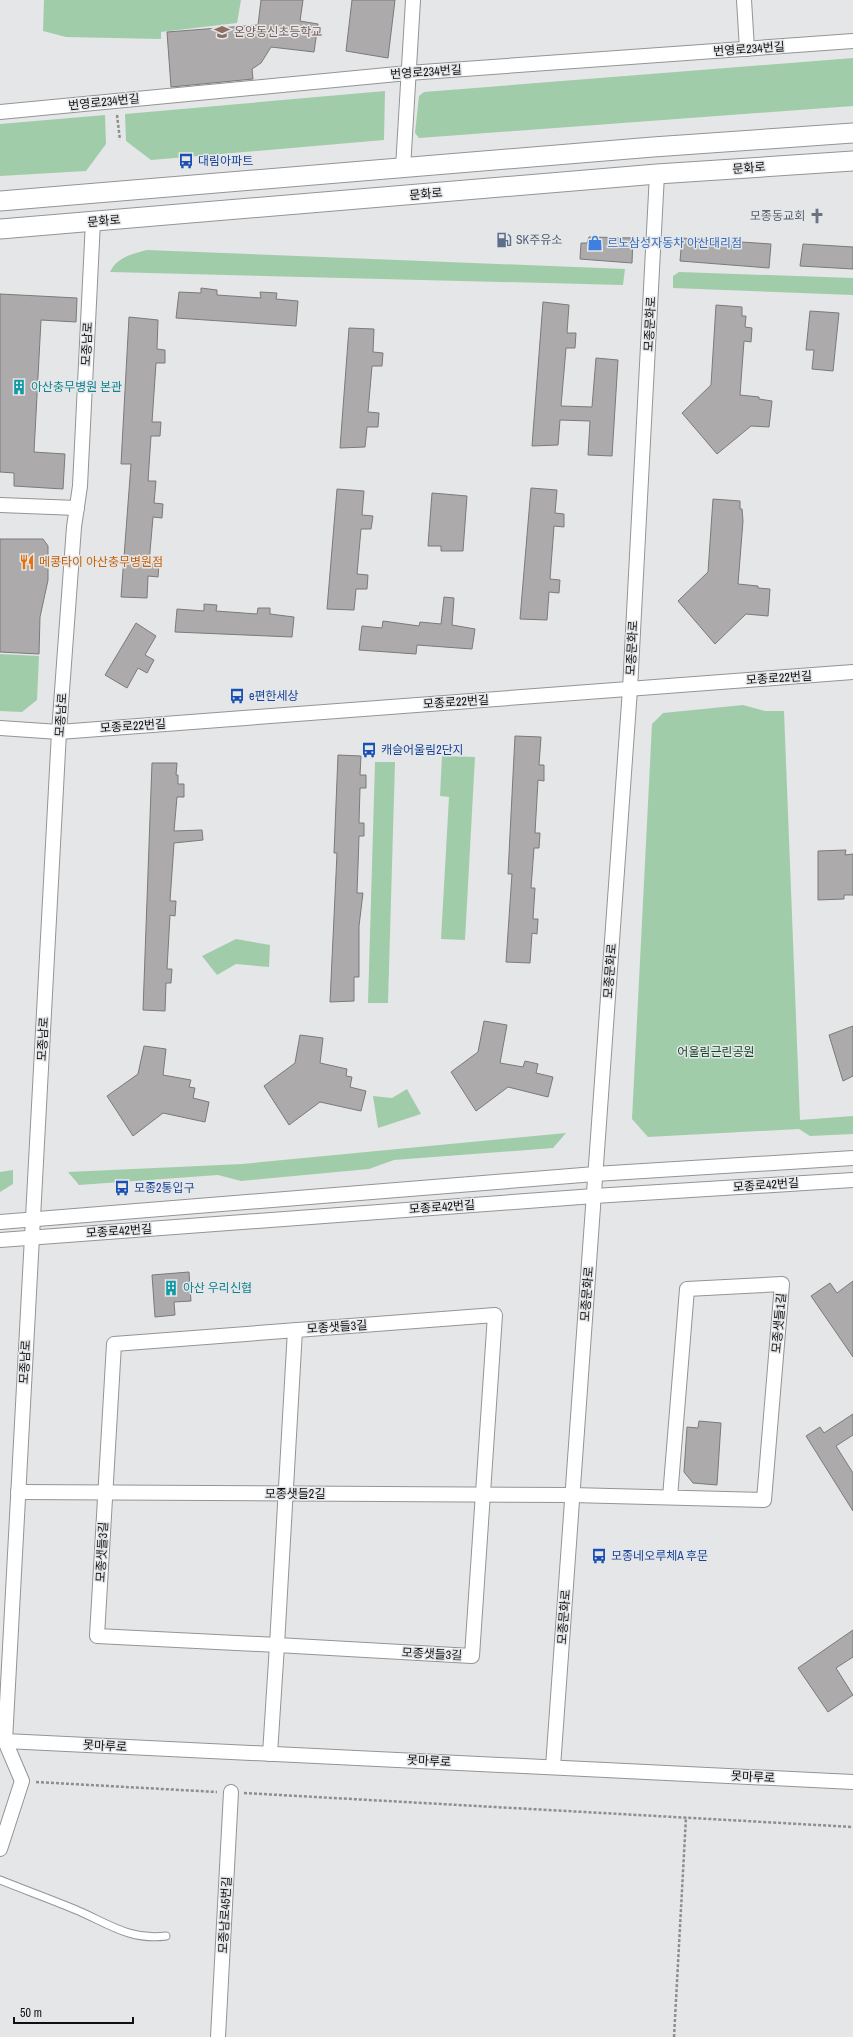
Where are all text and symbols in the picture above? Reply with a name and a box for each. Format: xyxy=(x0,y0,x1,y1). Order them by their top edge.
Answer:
school or university icon: 온양동신초등학교 xyxy=(213,23,231,41)
place label: 온양동신초등학교 xyxy=(234,24,322,40)
street label: 번영로234번길 xyxy=(713,39,785,59)
street label: 번영로234번길 xyxy=(390,62,462,82)
street label: 번영로234번길 xyxy=(68,90,140,114)
bus stop icon: 대림아파트 xyxy=(177,152,195,170)
place label: 대림아파트 xyxy=(198,153,253,169)
street label: 문화로 xyxy=(732,159,766,177)
street label: 문화로 xyxy=(409,185,443,203)
church icon: 모종동교회 xyxy=(808,207,826,225)
place label: 모종동교회 xyxy=(750,208,805,224)
street label: 문화로 xyxy=(87,212,121,230)
fuel station icon: SK주유소 xyxy=(495,231,513,249)
place label: SK주유소 xyxy=(516,232,562,248)
shop icon: 르노삼성자동차 아산대리점 xyxy=(586,234,604,252)
place label: 르노삼성자동차 아산대리점 xyxy=(607,235,742,251)
street label: 모종문화로 xyxy=(641,296,659,352)
street label: 모종남로 xyxy=(78,322,96,366)
building icon: 아산충무병원 본관 xyxy=(10,378,28,396)
place label: 아산충무병원 본관 xyxy=(31,379,122,395)
restaurant icon: 메콩타이 아산충무병원점 xyxy=(18,553,36,571)
place label: 메콩타이 아산충무병원점 xyxy=(39,554,163,570)
street label: 모종문화로 xyxy=(623,620,641,676)
street label: 모종로22번길 xyxy=(745,668,813,688)
bus stop icon: e편한세상 xyxy=(228,687,246,705)
place label: e편한세상 xyxy=(249,688,299,704)
street label: 모종남로 xyxy=(51,692,71,738)
street label: 모종로22번길 xyxy=(422,692,490,712)
street label: 모종로22번길 xyxy=(99,716,167,736)
bus stop icon: 캐슬어울림2단지 xyxy=(360,741,378,759)
place label: 캐슬어울림2단지 xyxy=(381,742,464,758)
street label: 모종문화로 xyxy=(600,943,620,999)
street label: 모종남로 xyxy=(34,1017,52,1061)
park label: 어울림근린공원 xyxy=(677,1044,755,1060)
street label: 모종로42번길 xyxy=(732,1175,800,1195)
bus stop icon: 모종2통입구 xyxy=(113,1179,131,1197)
place label: 모종2통입구 xyxy=(134,1180,195,1196)
street label: 모종로42번길 xyxy=(408,1197,476,1217)
street label: 모종로42번길 xyxy=(85,1221,153,1241)
street label: 모종문화로 xyxy=(577,1266,597,1322)
building icon: 아산 우리신협 xyxy=(162,1279,180,1297)
place label: 아산 우리신협 xyxy=(183,1280,252,1296)
street label: 모종샛들1길 xyxy=(768,1292,790,1354)
street label: 모종샛들3길 xyxy=(306,1317,368,1337)
street label: 모종남로 xyxy=(16,1340,34,1384)
street label: 모종샛들2길 xyxy=(265,1486,325,1502)
street label: 모종샛들3길 xyxy=(92,1521,112,1583)
bus stop icon: 모종네오루체A 후문 xyxy=(590,1547,608,1565)
place label: 모종네오루체A 후문 xyxy=(611,1548,708,1564)
street label: 모종문화로 xyxy=(554,1589,574,1645)
street label: 모종샛들3길 xyxy=(401,1644,463,1664)
street label: 못마루로 xyxy=(83,1737,127,1755)
street label: 못마루로 xyxy=(407,1752,451,1770)
street label: 못마루로 xyxy=(731,1768,775,1786)
street label: 모종남로45번길 xyxy=(215,1876,235,1954)
scale bar xyxy=(14,1999,133,2025)
text: 50 m xyxy=(20,2005,42,2021)

